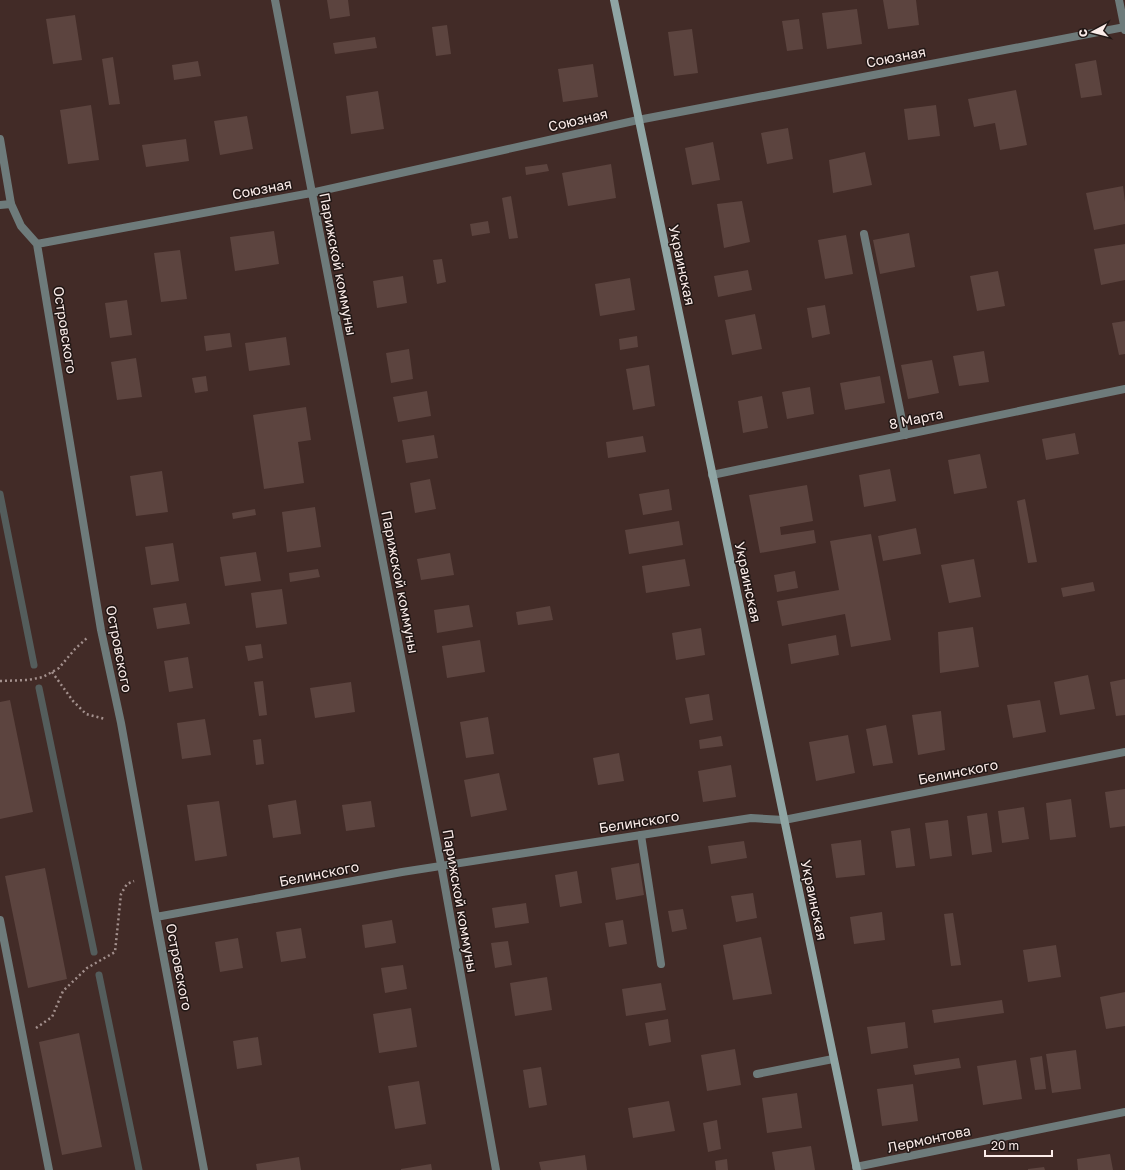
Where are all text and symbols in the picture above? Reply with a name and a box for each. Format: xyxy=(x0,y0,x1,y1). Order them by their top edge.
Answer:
north arrow xyxy=(1073,12,1113,52)
text: С xyxy=(1076,28,1090,38)
street label: Союзная xyxy=(865,42,927,71)
street label: Союзная xyxy=(546,104,609,135)
street label: Союзная xyxy=(231,174,293,203)
street label: Парижской коммуны xyxy=(316,191,361,337)
street label: Украинская xyxy=(666,223,699,307)
street label: Островского xyxy=(50,285,81,375)
street label: 8 Марта xyxy=(887,404,945,433)
street label: Парижской коммуны xyxy=(378,509,423,655)
street label: Украинская xyxy=(732,540,765,624)
street label: Островского xyxy=(103,604,136,694)
street label: Белинского xyxy=(916,755,999,788)
street label: Белинского xyxy=(598,807,680,836)
street label: Парижской коммуны xyxy=(440,828,481,974)
street label: Белинского xyxy=(277,857,360,890)
street label: Украинская xyxy=(798,858,831,942)
street label: Островского xyxy=(163,922,196,1012)
street label: Лермонтова xyxy=(886,1121,972,1156)
scale bar xyxy=(985,1132,1052,1158)
text: 20 m xyxy=(991,1138,1019,1153)

